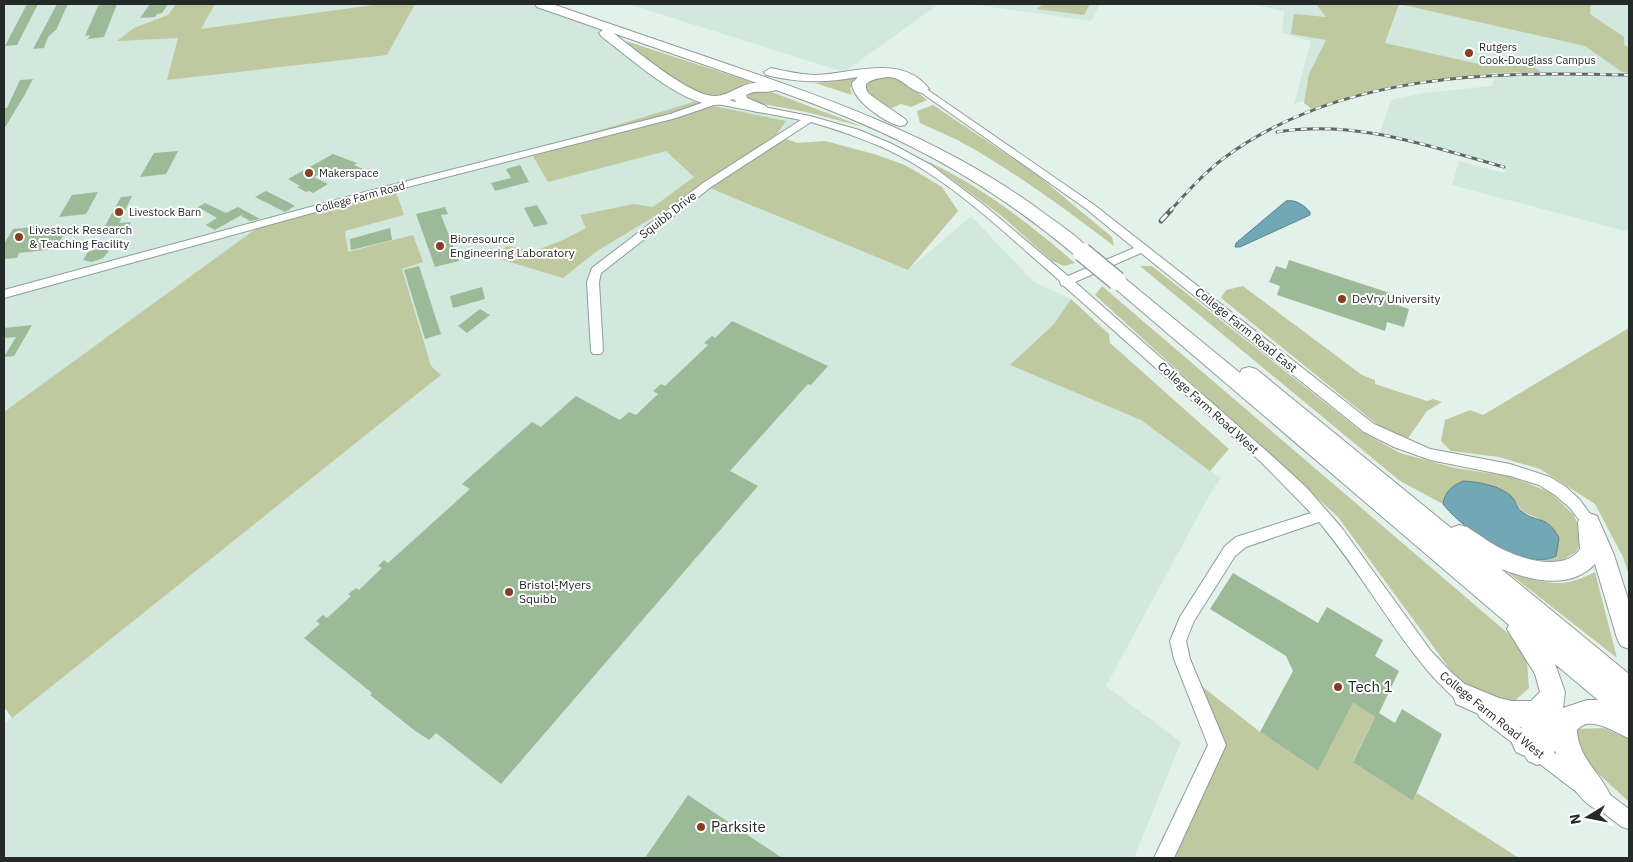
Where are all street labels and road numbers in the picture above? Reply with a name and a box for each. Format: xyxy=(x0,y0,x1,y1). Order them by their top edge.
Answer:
street label: College Farm Road xyxy=(314,178,406,216)
street label: Squibb Drive xyxy=(636,187,700,242)
street label: College Farm Road East xyxy=(1192,284,1300,375)
street label: College Farm Road West xyxy=(1155,358,1262,457)
street label: College Farm Road West xyxy=(1437,668,1548,762)

